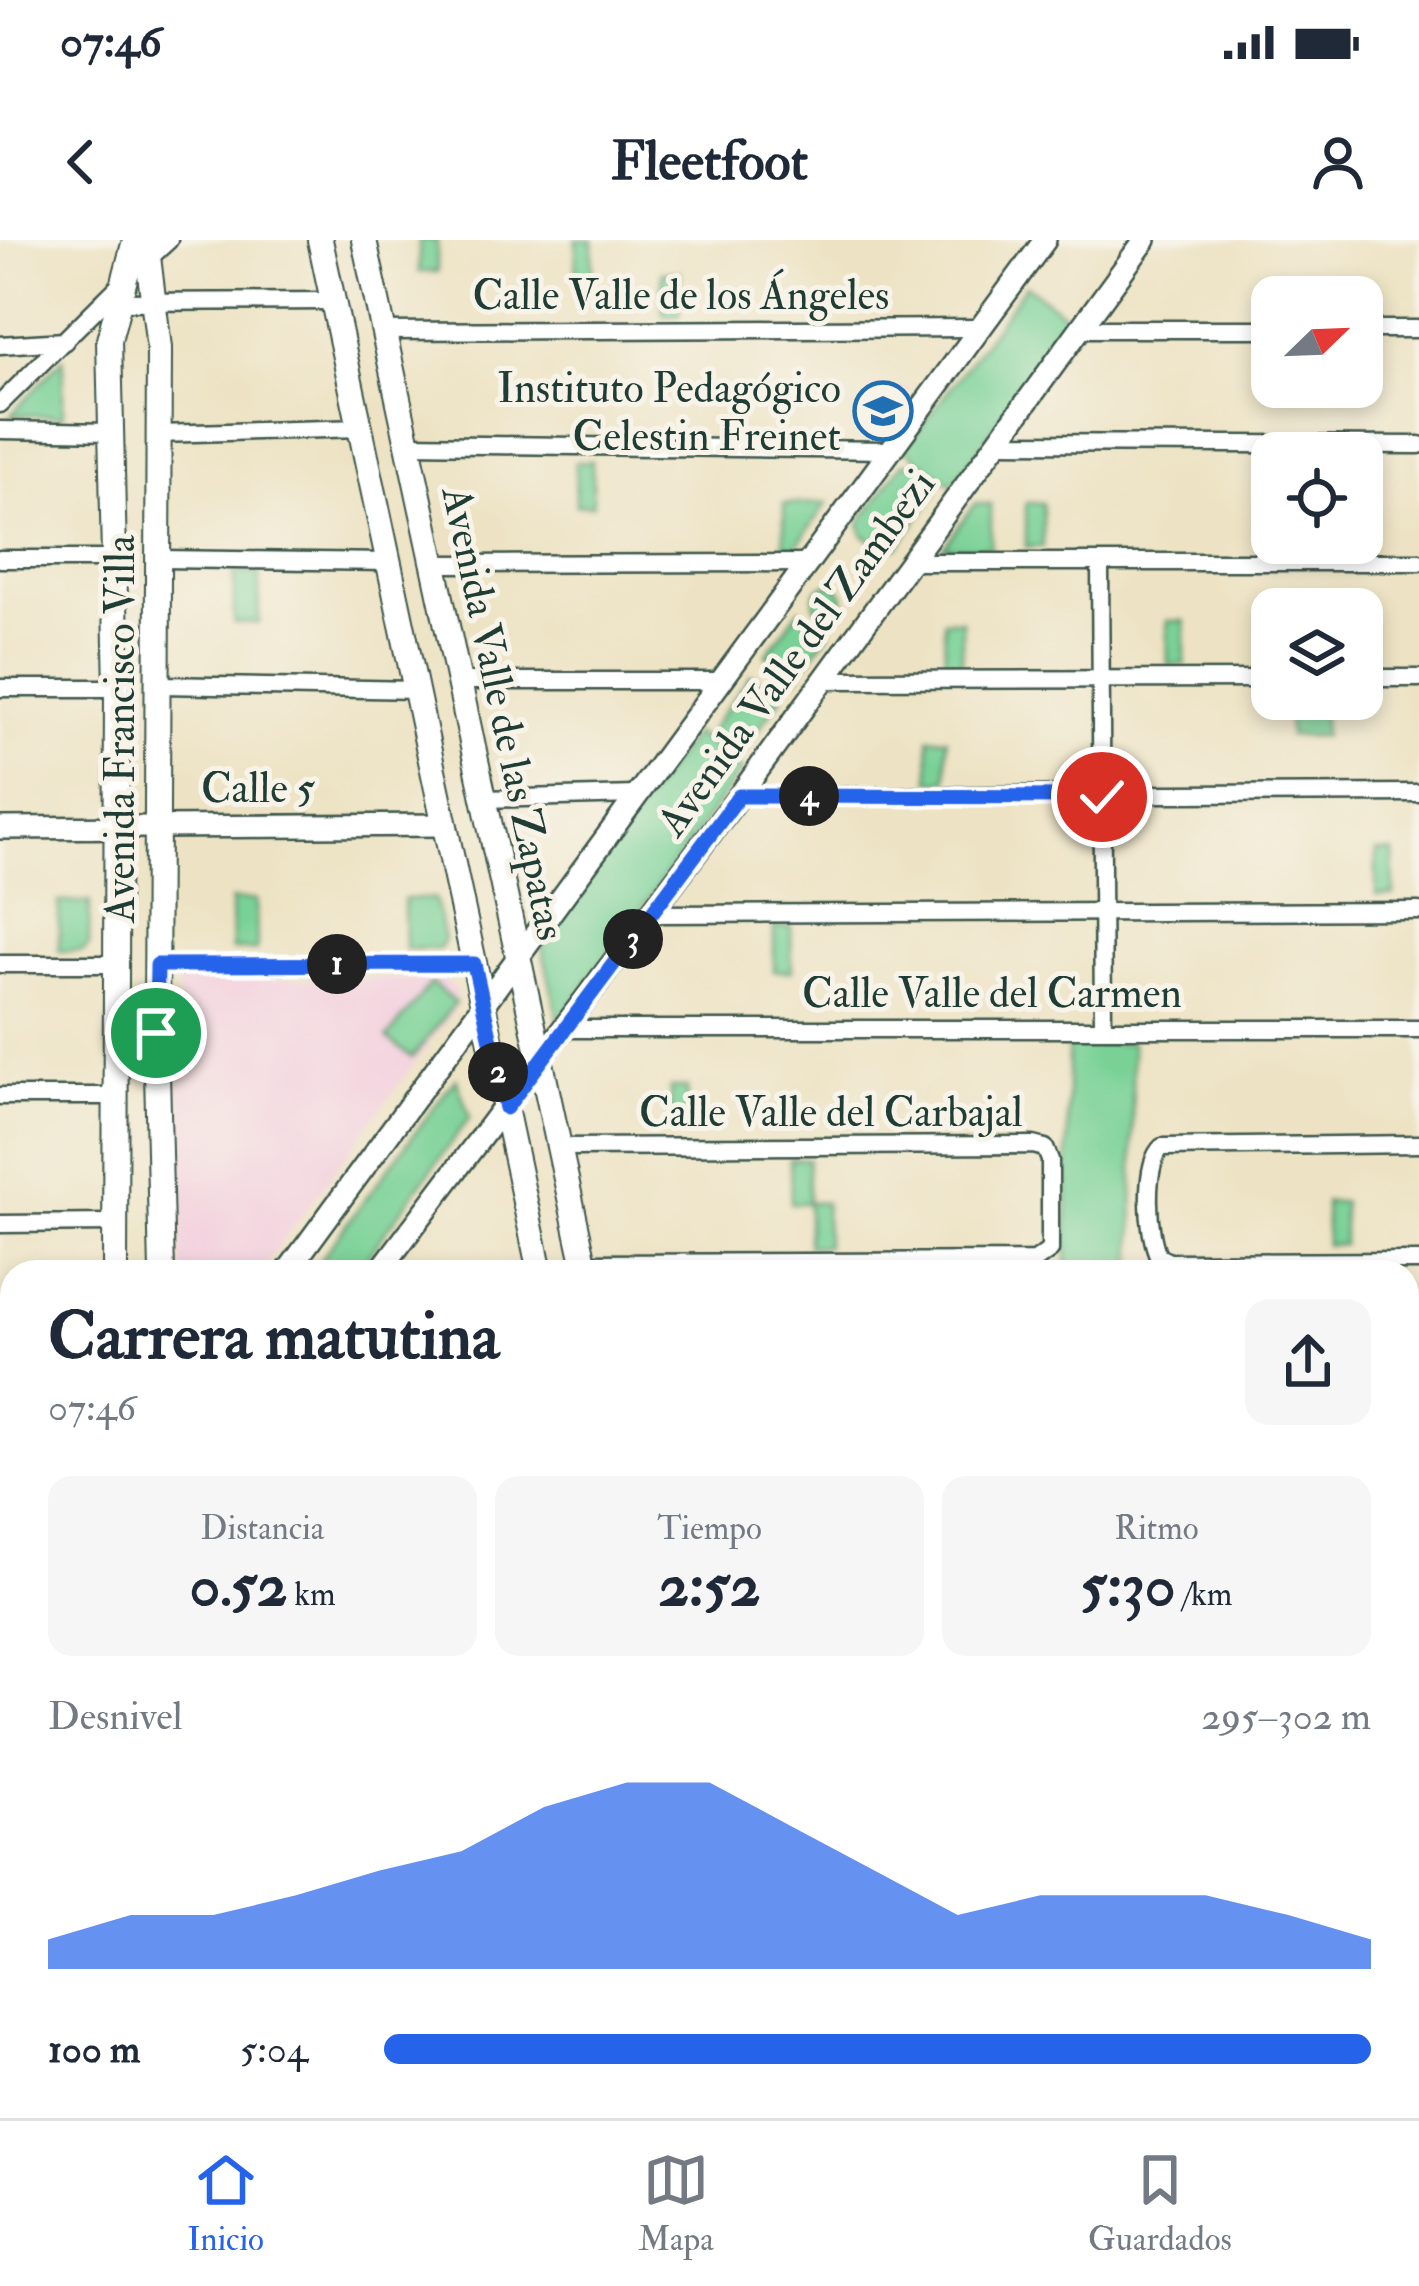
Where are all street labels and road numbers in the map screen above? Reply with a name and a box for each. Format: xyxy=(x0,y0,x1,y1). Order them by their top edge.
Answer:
street label: Calle Valle de los Ángeles xyxy=(472,268,890,322)
street label: Avenida Valle del Zambezi xyxy=(646,460,947,847)
street label: Avenida Valle de las Zapatas xyxy=(429,481,577,945)
street label: Avenida Francisco Villa xyxy=(95,534,147,924)
street label: Calle 5 xyxy=(201,763,316,815)
street label: Calle Valle del Carmen xyxy=(802,968,1182,1020)
street label: Calle Valle del Carbajal xyxy=(639,1087,1023,1139)

